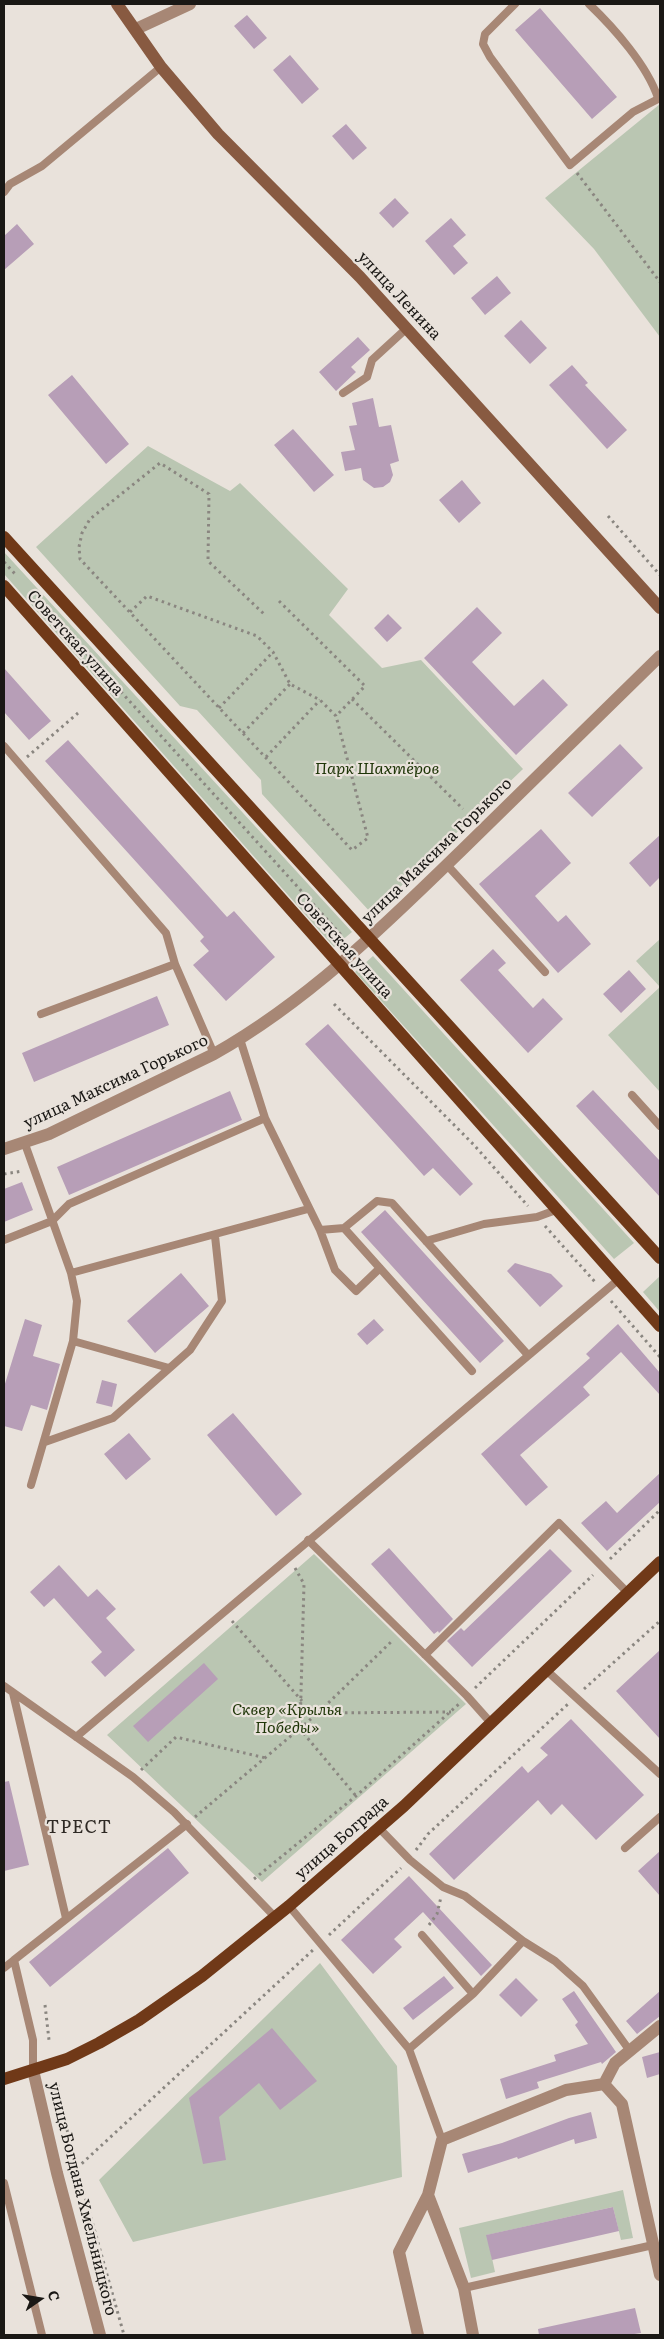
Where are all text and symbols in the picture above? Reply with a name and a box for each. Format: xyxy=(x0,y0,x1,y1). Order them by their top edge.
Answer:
street label: улица Ленина xyxy=(353,248,445,344)
street label: Советская улица xyxy=(23,586,127,700)
park label: Парк Шахтёров xyxy=(315,759,439,779)
street label: улица Максима Горького xyxy=(358,774,516,928)
street label: Советская улица xyxy=(292,889,396,1003)
street label: улица Максима Горького xyxy=(21,1031,211,1133)
park label: Сквер «Крылья Победы» xyxy=(232,1700,342,1738)
street label: улица Бограда xyxy=(291,1792,393,1884)
district label: ТРЕСТ xyxy=(45,1817,113,1839)
street label: улица Богдана Хмельницкого xyxy=(44,2080,120,2318)
north arrow xyxy=(15,2274,65,2324)
text: С xyxy=(44,2289,65,2303)

